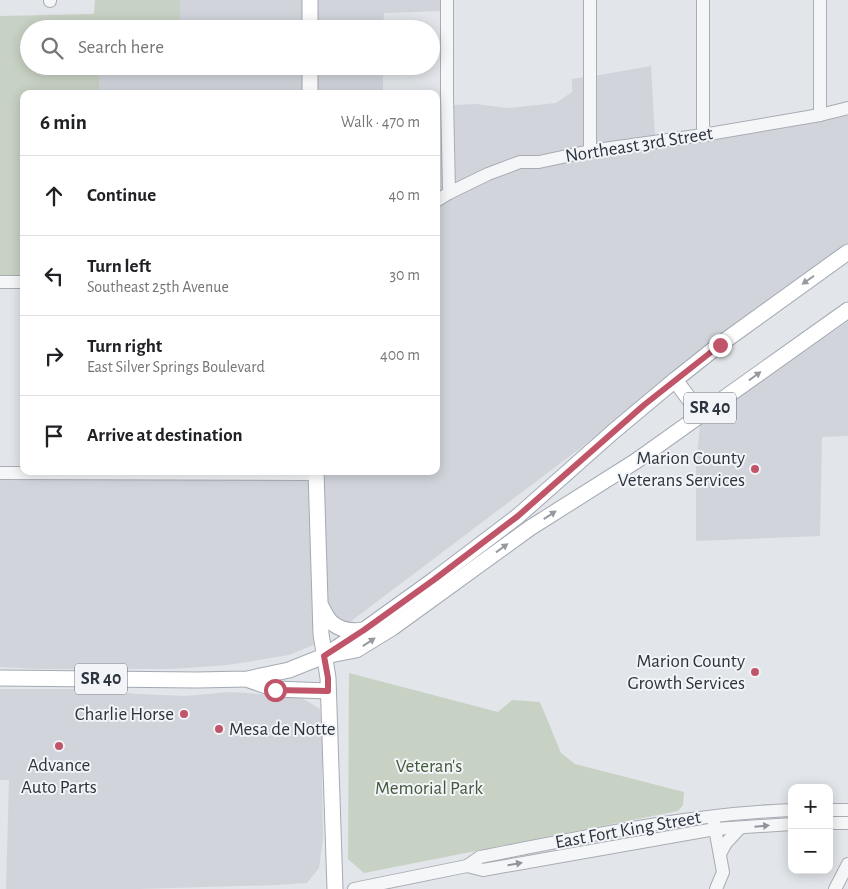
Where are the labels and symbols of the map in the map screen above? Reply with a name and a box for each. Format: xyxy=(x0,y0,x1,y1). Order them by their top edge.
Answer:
street label: Northeast 3rd Street xyxy=(564,124,714,166)
one-way arrow xyxy=(801,275,815,285)
route end xyxy=(709,334,732,357)
one-way arrow xyxy=(748,371,761,382)
road number: SR 40 xyxy=(684,392,736,423)
place label: Marion County Veterans Services xyxy=(618,449,745,490)
marker: Marion County Veterans Services xyxy=(749,463,761,475)
one-way arrow xyxy=(543,510,557,520)
one-way arrow xyxy=(495,543,509,553)
one-way arrow xyxy=(363,637,376,647)
place label: Marion County Growth Services xyxy=(627,652,745,693)
road number: SR 40 xyxy=(75,664,127,694)
marker: Marion County Growth Services xyxy=(749,666,761,678)
route start xyxy=(264,679,287,702)
place label: Charlie Horse xyxy=(75,705,174,724)
marker: Charlie Horse xyxy=(178,708,190,720)
place label: Mesa de Notte xyxy=(229,720,336,739)
marker: Mesa de Notte xyxy=(213,723,225,735)
marker: Advance Auto Parts xyxy=(53,740,65,752)
place label: Advance Auto Parts xyxy=(21,756,97,797)
park label: Veteran's Memorial Park xyxy=(375,757,483,798)
street label: East Fort King Street xyxy=(554,808,702,852)
one-way arrow xyxy=(754,821,770,829)
one-way arrow xyxy=(507,860,523,868)

